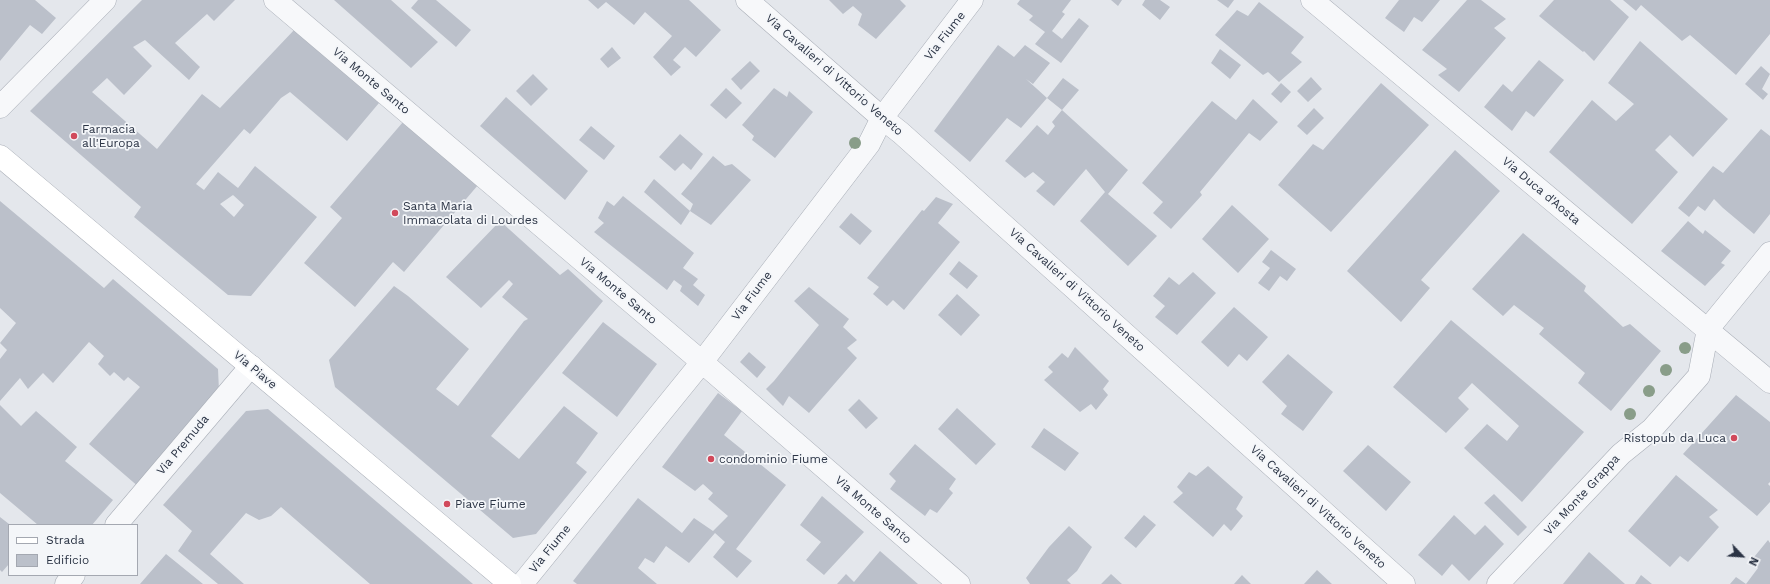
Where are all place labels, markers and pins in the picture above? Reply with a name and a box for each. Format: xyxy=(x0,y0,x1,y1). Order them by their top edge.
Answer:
place label: Farmacia all'Europa xyxy=(82,122,140,150)
marker: Farmacia all'Europa xyxy=(69,131,79,141)
place label: Santa Maria Immacolata di Lourdes xyxy=(403,199,538,227)
marker: Santa Maria Immacolata di Lourdes xyxy=(390,208,400,218)
place label: Ristopub da Luca xyxy=(1623,431,1726,445)
marker: Ristopub da Luca xyxy=(1729,433,1739,443)
place label: condominio Fiume xyxy=(719,452,828,466)
marker: condominio Fiume xyxy=(706,454,716,464)
place label: Piave Fiume xyxy=(455,497,526,511)
marker: Piave Fiume xyxy=(442,499,452,509)

